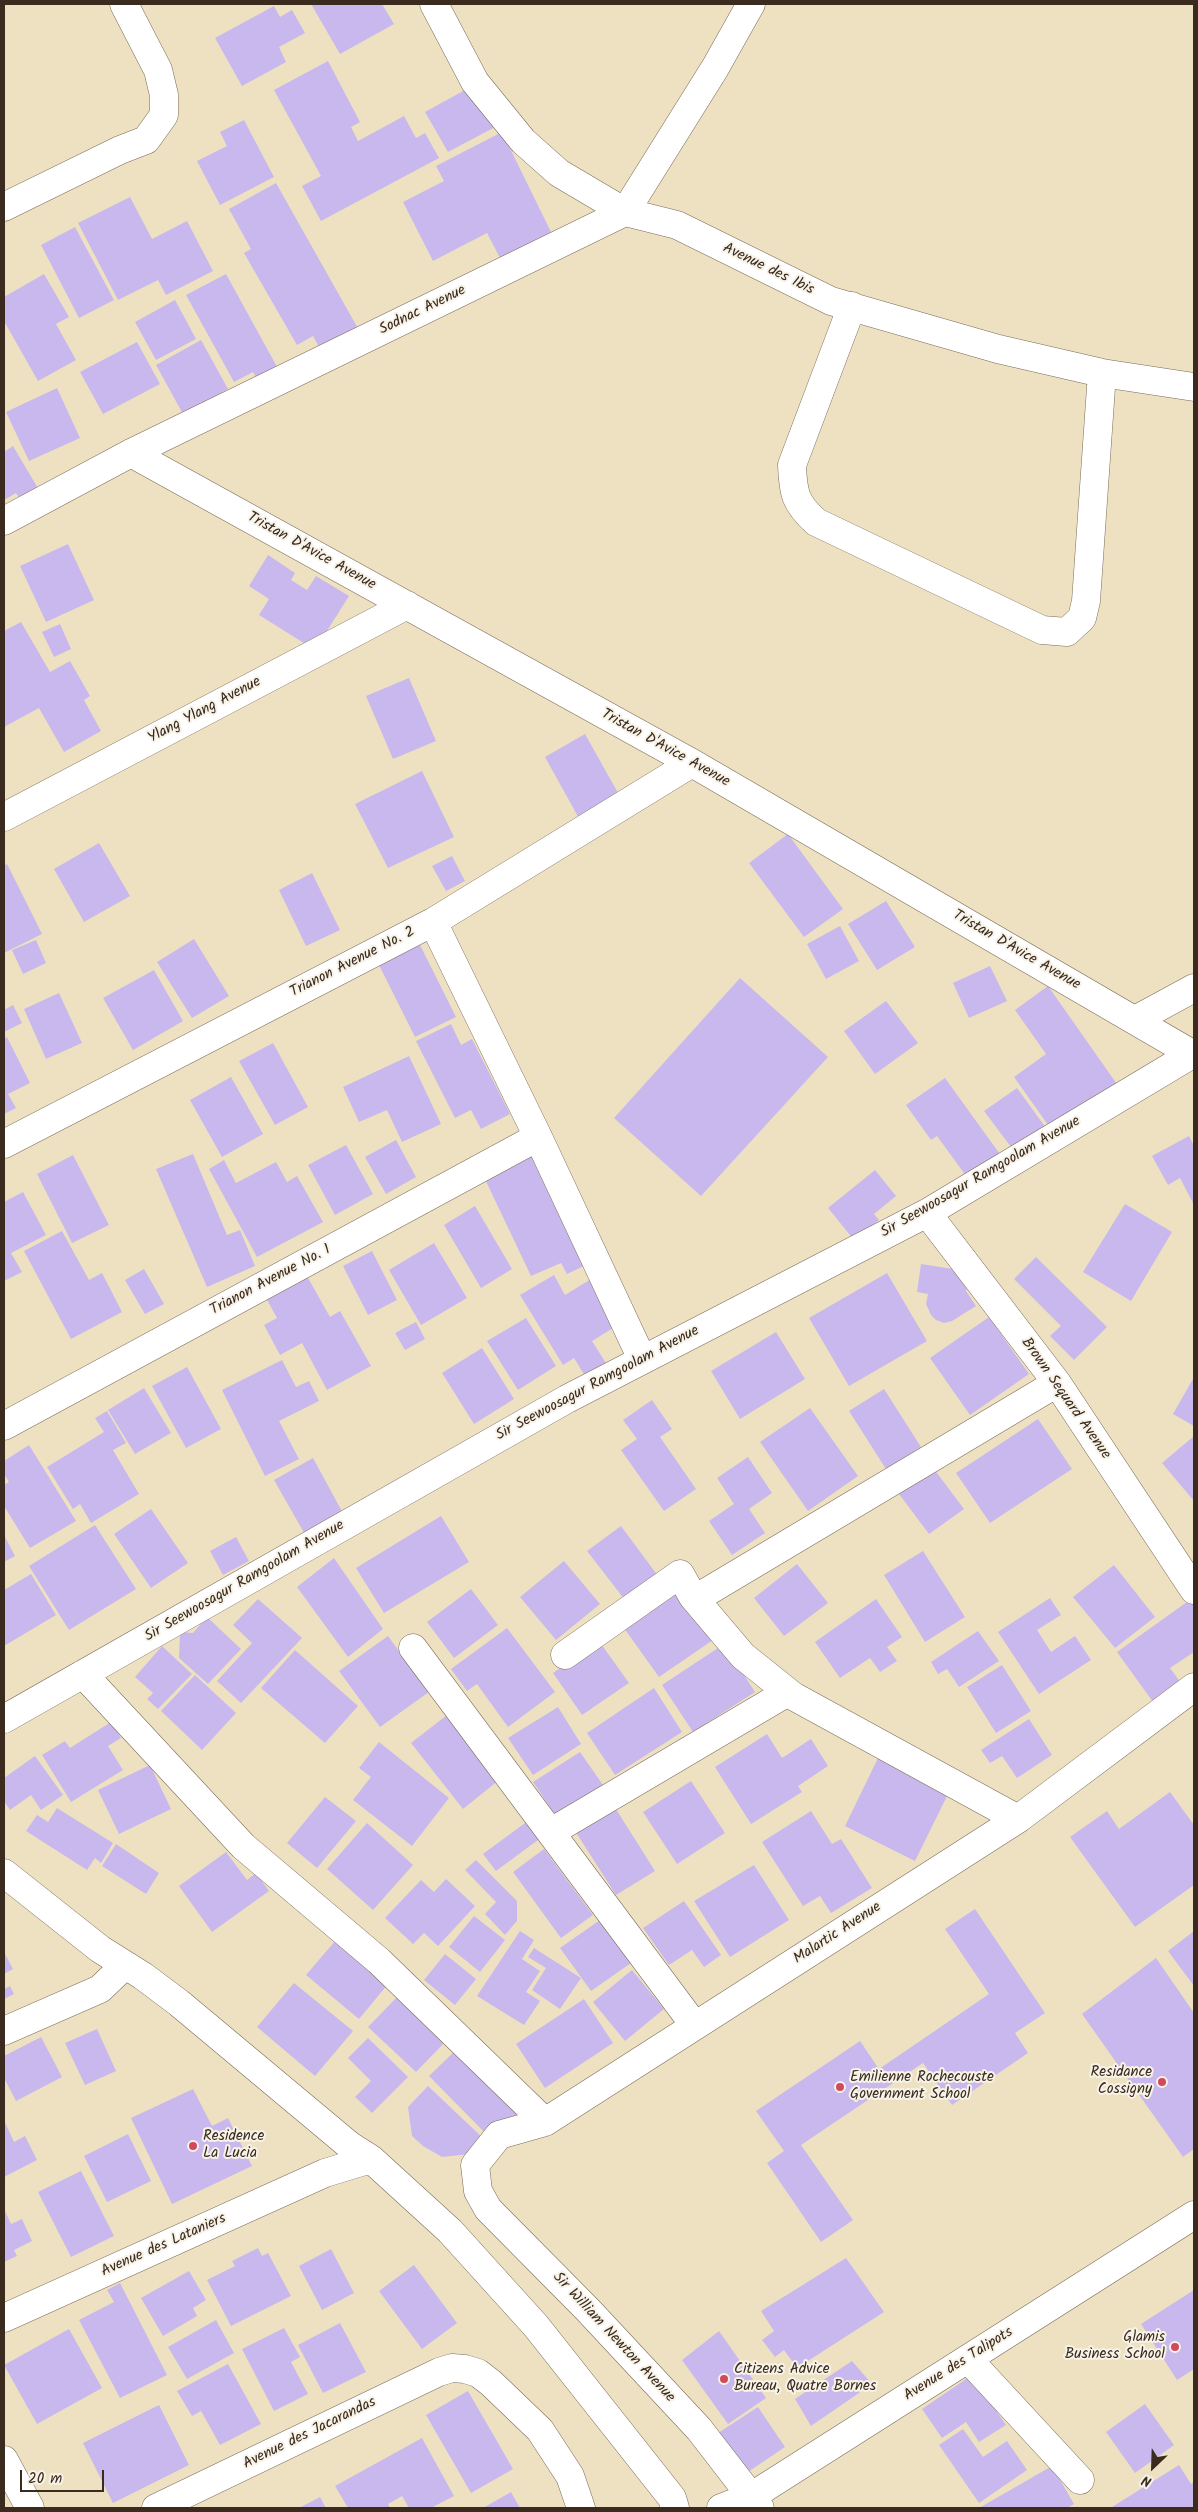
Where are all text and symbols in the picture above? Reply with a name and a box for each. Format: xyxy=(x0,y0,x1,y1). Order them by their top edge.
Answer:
street label: Avenue des Ibis xyxy=(719,240,817,300)
street label: Sodnac Avenue xyxy=(377,282,469,340)
street label: Tristan D'Avice Avenue xyxy=(244,509,378,595)
street label: Ylang Ylang Avenue xyxy=(146,674,264,748)
street label: Tristan D'Avice Avenue xyxy=(598,706,732,792)
street label: Tristan D'Avice Avenue xyxy=(949,907,1083,995)
street label: Trianon Avenue No. 2 xyxy=(288,924,418,1002)
street label: Sir Seewoosagur Ramgoolam Avenue xyxy=(878,1113,1084,1243)
street label: Trianon Avenue No. 1 xyxy=(208,1242,334,1320)
street label: Sir Seewoosagur Ramgoolam Avenue xyxy=(493,1323,703,1445)
street label: Brown Sequard Avenue xyxy=(1016,1335,1114,1463)
street label: Sir Seewoosagur Ramgoolam Avenue xyxy=(142,1517,348,1647)
street label: Malartic Avenue xyxy=(791,1899,885,1969)
place label: Residance Cossigny xyxy=(1091,2064,1152,2099)
place label: Emilienne Rochecouste Government School xyxy=(850,2069,994,2104)
marker: Residance Cossigny xyxy=(1156,2076,1168,2088)
marker: Emilienne Rochecouste Government School xyxy=(834,2081,846,2093)
place label: Residence La Lucia xyxy=(203,2128,264,2163)
marker: Residence La Lucia xyxy=(187,2140,199,2152)
street label: Avenue des Lataniers xyxy=(99,2210,229,2282)
street label: Sir William Newton Avenue xyxy=(548,2269,678,2407)
street label: Avenue des Talipots xyxy=(901,2324,1017,2406)
place label: Glamis Business School xyxy=(1065,2329,1165,2364)
marker: Glamis Business School xyxy=(1169,2341,1181,2353)
place label: Citizens Advice Bureau, Quatre Bornes xyxy=(734,2361,876,2396)
marker: Citizens Advice Bureau, Quatre Bornes xyxy=(718,2373,730,2385)
street label: Avenue des Jacarandas xyxy=(241,2394,379,2474)
north arrow xyxy=(1128,2442,1178,2492)
scale bar xyxy=(22,2460,106,2492)
text: 20 m xyxy=(28,2467,62,2491)
text: N xyxy=(1138,2469,1155,2493)

